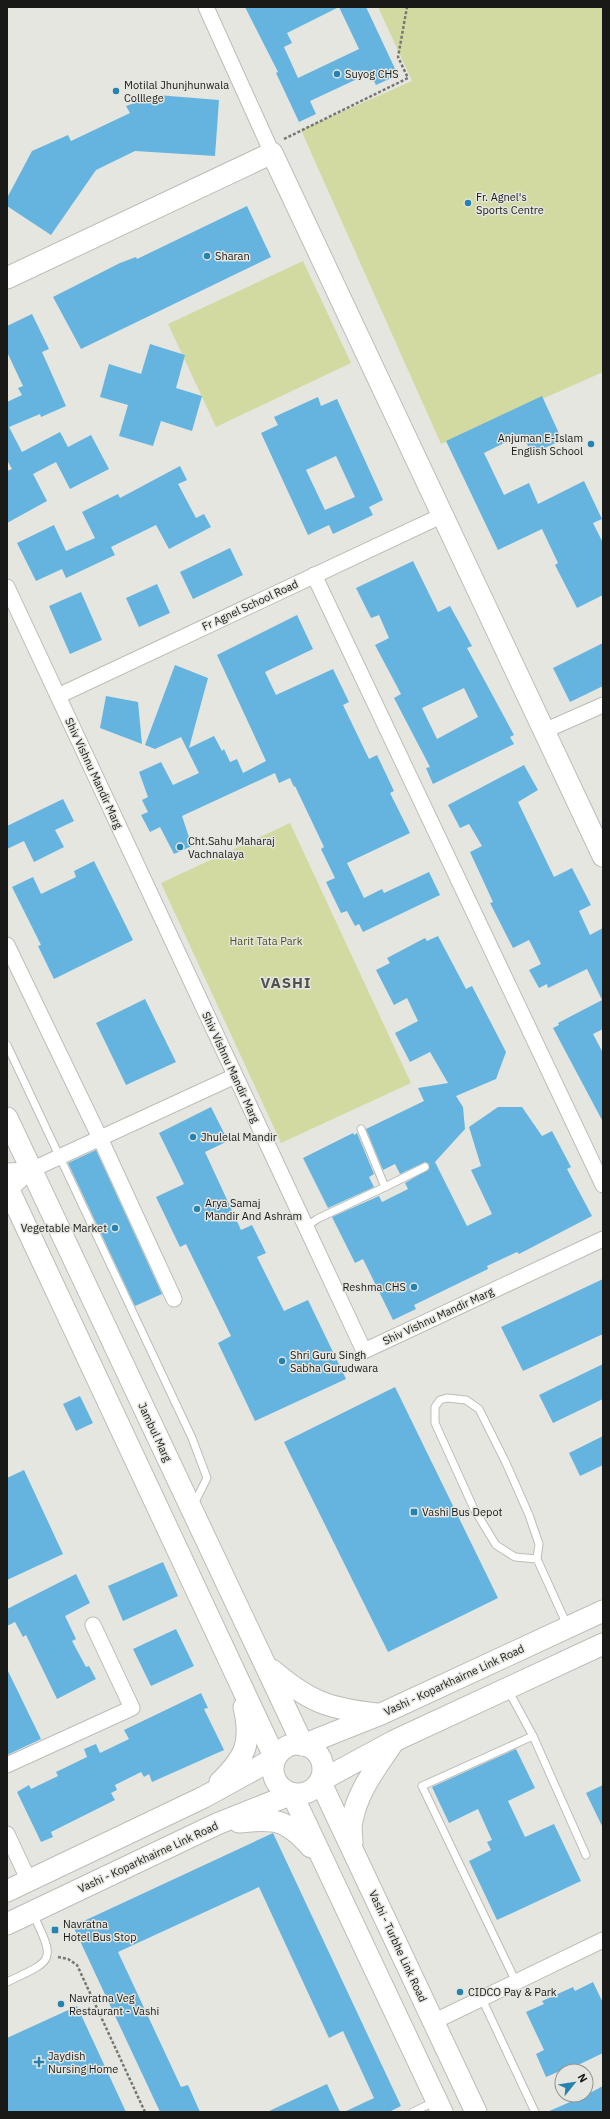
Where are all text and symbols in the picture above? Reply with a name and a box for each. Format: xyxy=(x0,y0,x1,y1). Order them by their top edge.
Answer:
place label: Suyog CHS xyxy=(345,67,399,81)
marker: Suyog CHS xyxy=(332,69,342,79)
place label: Motilal Jhunjhunwala Colllege xyxy=(124,78,229,105)
marker: Motilal Jhunjhunwala Colllege xyxy=(111,86,121,96)
place label: Fr. Agnel's Sports Centre xyxy=(476,190,544,217)
marker: Fr. Agnel's Sports Centre xyxy=(463,198,473,208)
place label: Sharan xyxy=(215,249,250,263)
marker: Sharan xyxy=(202,251,212,261)
place label: Anjuman E-Islam English School xyxy=(498,431,583,458)
marker: Anjuman E-Islam English School xyxy=(586,439,596,449)
street label: Fr Agnel School Road xyxy=(200,577,300,633)
street label: Shiv Vishnu Mandir Marg xyxy=(62,715,126,831)
place label: Cht.Sahu Maharaj Vachnalaya xyxy=(188,834,275,861)
marker: Cht.Sahu Maharaj Vachnalaya xyxy=(175,842,185,852)
park label: Harit Tata Park xyxy=(230,934,303,948)
district label: VASHI xyxy=(261,973,311,992)
street label: Shiv Vishnu Mandir Marg xyxy=(199,1009,263,1125)
place label: Jhulelal Mandir xyxy=(201,1130,277,1144)
marker: Jhulelal Mandir xyxy=(188,1132,198,1142)
place label: Arya Samaj Mandir And Ashram xyxy=(205,1196,302,1223)
marker: Arya Samaj Mandir And Ashram xyxy=(192,1204,202,1214)
place label: Vegetable Market xyxy=(21,1221,107,1235)
marker: Vegetable Market xyxy=(110,1223,120,1233)
place label: Reshma CHS xyxy=(342,1280,406,1294)
marker: Reshma CHS xyxy=(409,1282,419,1292)
street label: Shiv Vishnu Mandir Marg xyxy=(380,1284,496,1348)
place label: Shri Guru Singh Sabha Gurudwara xyxy=(290,1348,378,1375)
marker: Shri Guru Singh Sabha Gurudwara xyxy=(277,1356,287,1366)
street label: Jambul Marg xyxy=(135,1400,175,1464)
place label: Vashi Bus Depot xyxy=(422,1505,503,1519)
marker: Vashi Bus Depot xyxy=(409,1507,419,1517)
street label: Vashi - Koparkhairne Link Road xyxy=(382,1641,526,1719)
street label: Vashi - Koparkhairne Link Road xyxy=(76,1818,220,1896)
street label: Vashi - Turbhe Link Road xyxy=(366,1888,430,2004)
place label: Navratna Hotel Bus Stop xyxy=(63,1917,137,1944)
marker: Navratna Hotel Bus Stop xyxy=(50,1925,60,1935)
place label: CIDCO Pay & Park xyxy=(468,1985,557,1999)
marker: CIDCO Pay & Park xyxy=(455,1987,465,1997)
place label: Navratna Veg Restaurant - Vashi xyxy=(69,1991,159,2018)
marker: Navratna Veg Restaurant - Vashi xyxy=(56,1999,66,2009)
place label: Jaydish Nursing Home xyxy=(48,2049,118,2076)
marker: Jaydish Nursing Home xyxy=(33,2056,45,2068)
north arrow xyxy=(554,2063,594,2103)
text: N xyxy=(575,2071,591,2085)

